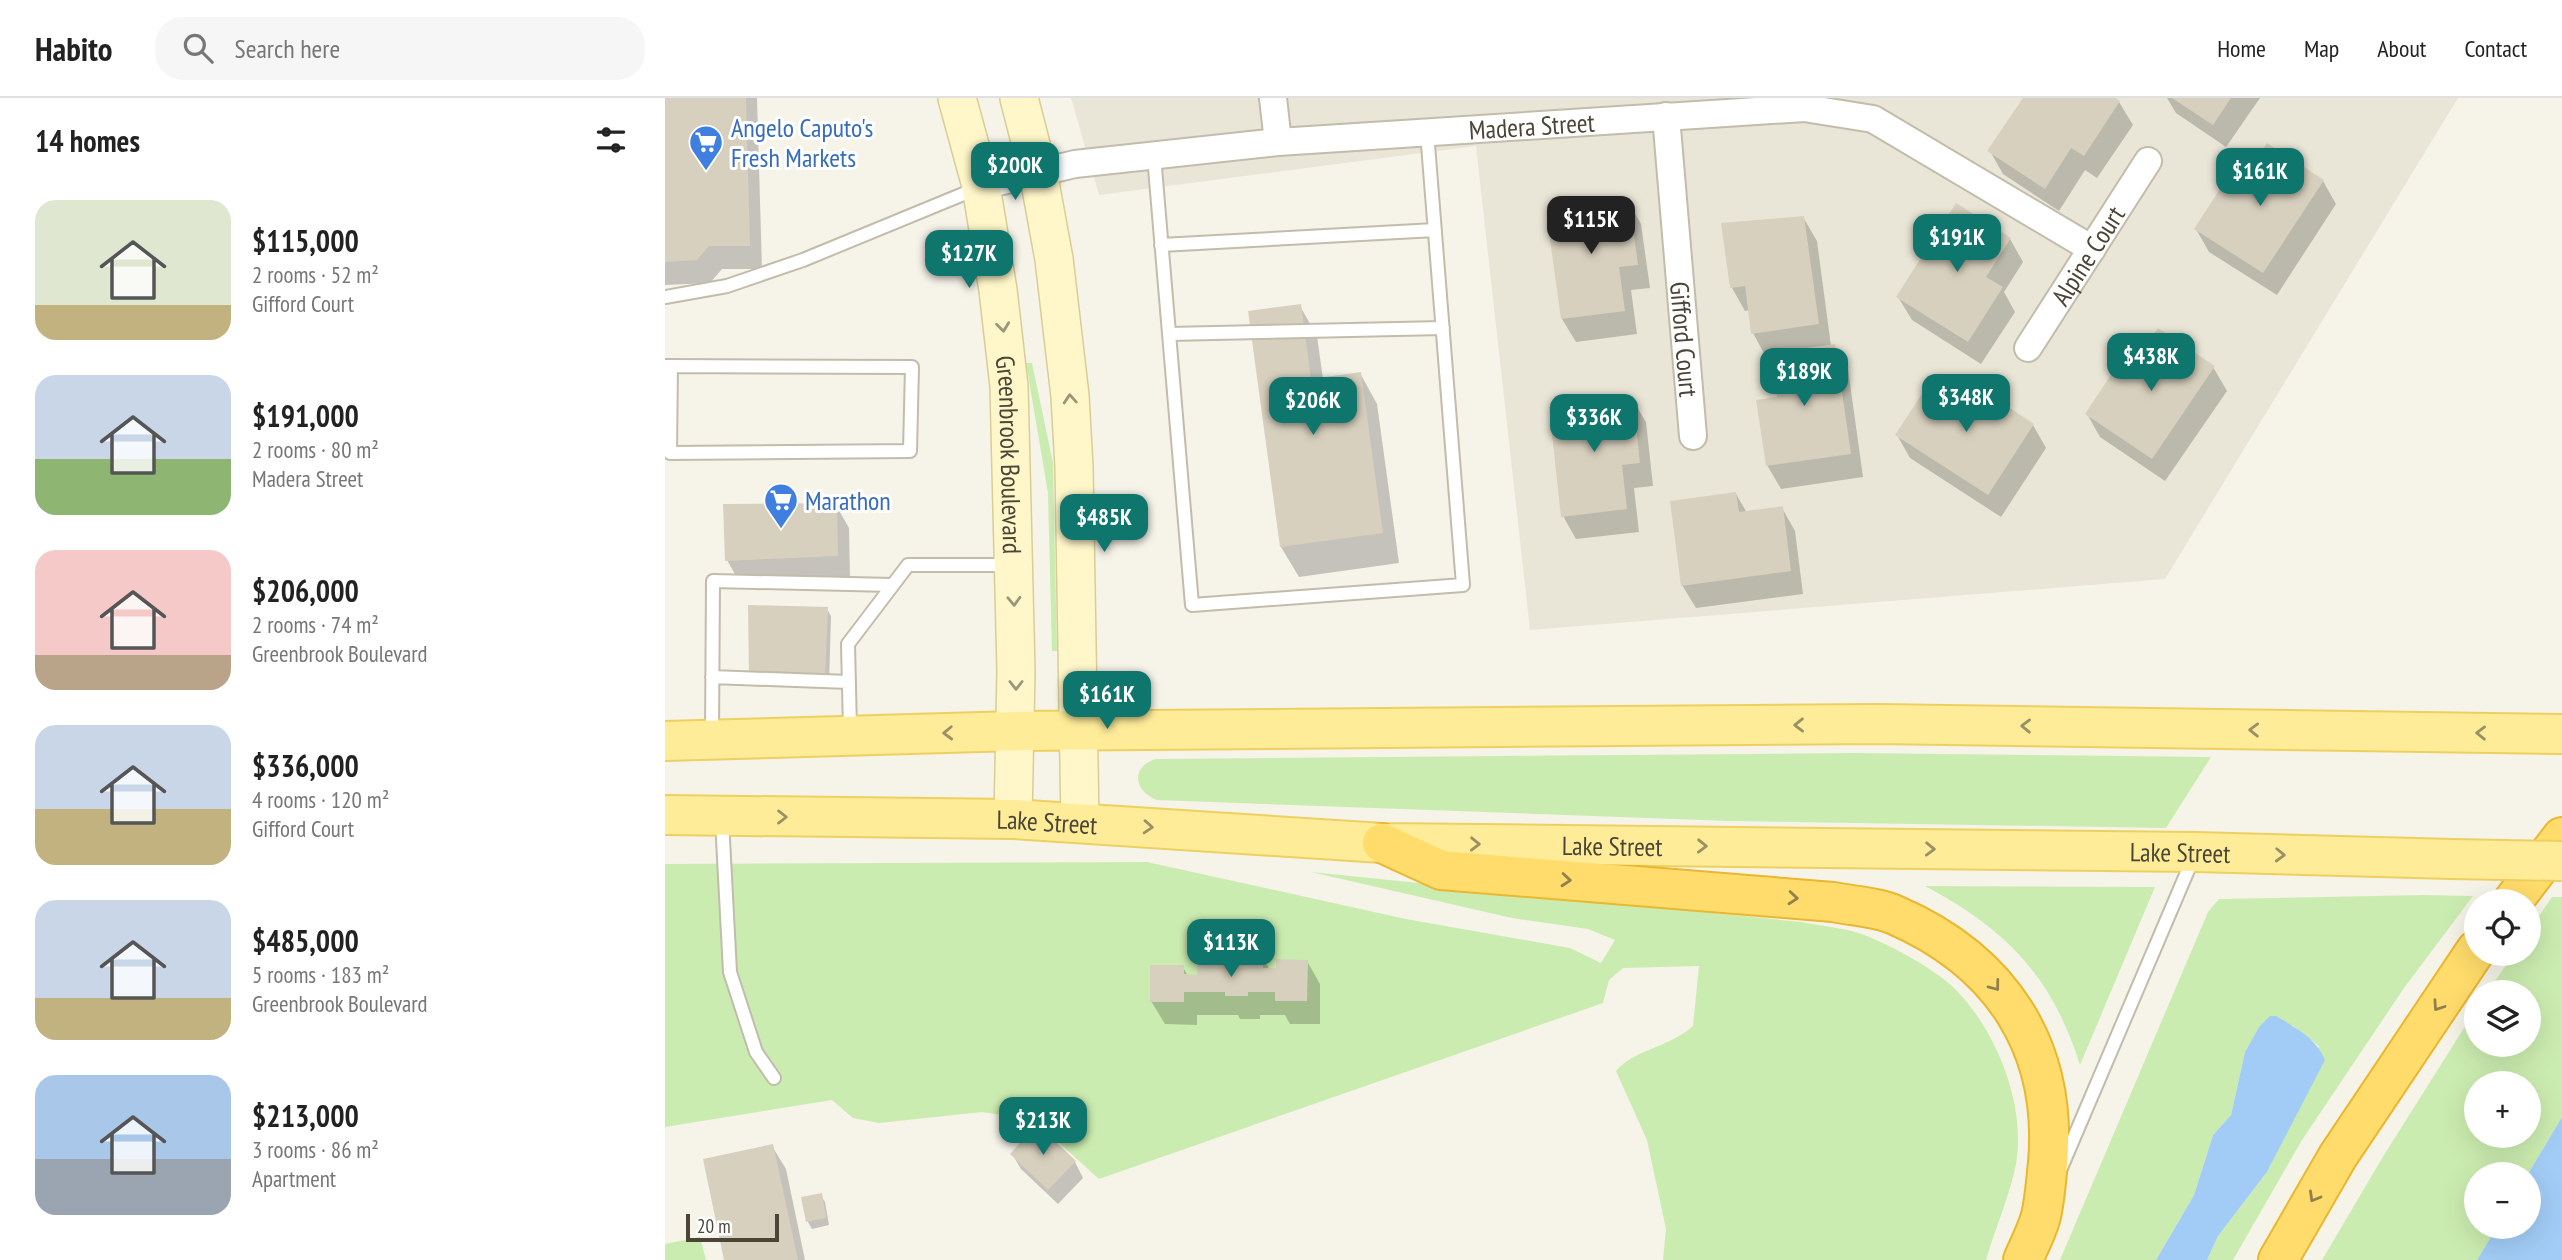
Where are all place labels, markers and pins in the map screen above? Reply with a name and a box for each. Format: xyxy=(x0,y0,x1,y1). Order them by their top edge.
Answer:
place label: Angelo Caputo's Fresh Markets xyxy=(731,111,873,174)
supermarket icon: Angelo Caputo's Fresh Markets xyxy=(687,123,725,172)
pin: $200K xyxy=(966,142,1064,202)
pin: $161K xyxy=(2211,148,2309,208)
pin: $115K xyxy=(1542,197,1640,256)
pin: $191K xyxy=(1908,214,2006,274)
pin: $127K xyxy=(920,230,1018,290)
pin: $438K xyxy=(2102,334,2200,393)
pin: $189K xyxy=(1755,348,1853,408)
pin: $348K xyxy=(1917,374,2015,434)
pin: $206K xyxy=(1264,378,1362,437)
pin: $336K xyxy=(1545,394,1643,454)
supermarket icon: Marathon xyxy=(762,481,800,530)
place label: Marathon xyxy=(805,484,891,517)
pin: $485K xyxy=(1055,494,1153,554)
pin: $161K xyxy=(1058,672,1156,731)
pin: $113K xyxy=(1182,920,1280,979)
pin: $213K xyxy=(994,1098,1092,1157)

